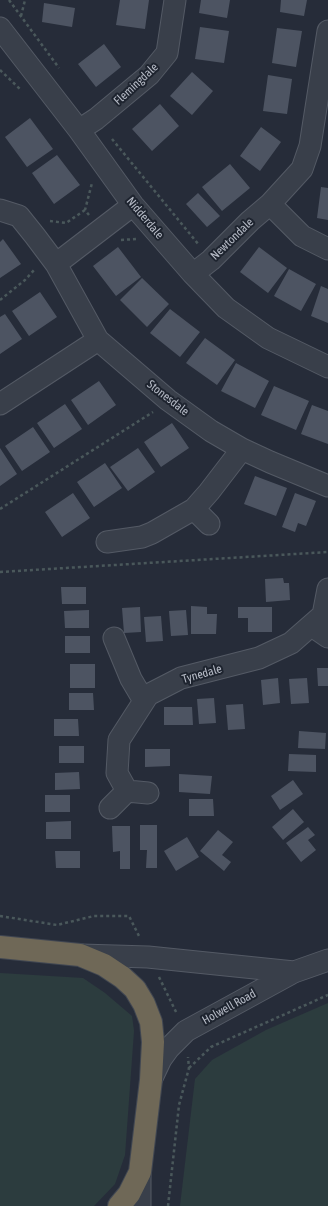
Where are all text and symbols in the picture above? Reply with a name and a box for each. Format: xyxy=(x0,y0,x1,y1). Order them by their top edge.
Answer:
street label: Flemingdale xyxy=(111,60,161,108)
street label: Nidderdale xyxy=(123,194,167,242)
street label: Newtondale xyxy=(208,215,256,263)
street label: Stonesdale xyxy=(144,377,192,419)
street label: Tynedale xyxy=(180,661,224,687)
street label: Holwell Road xyxy=(200,986,258,1028)

